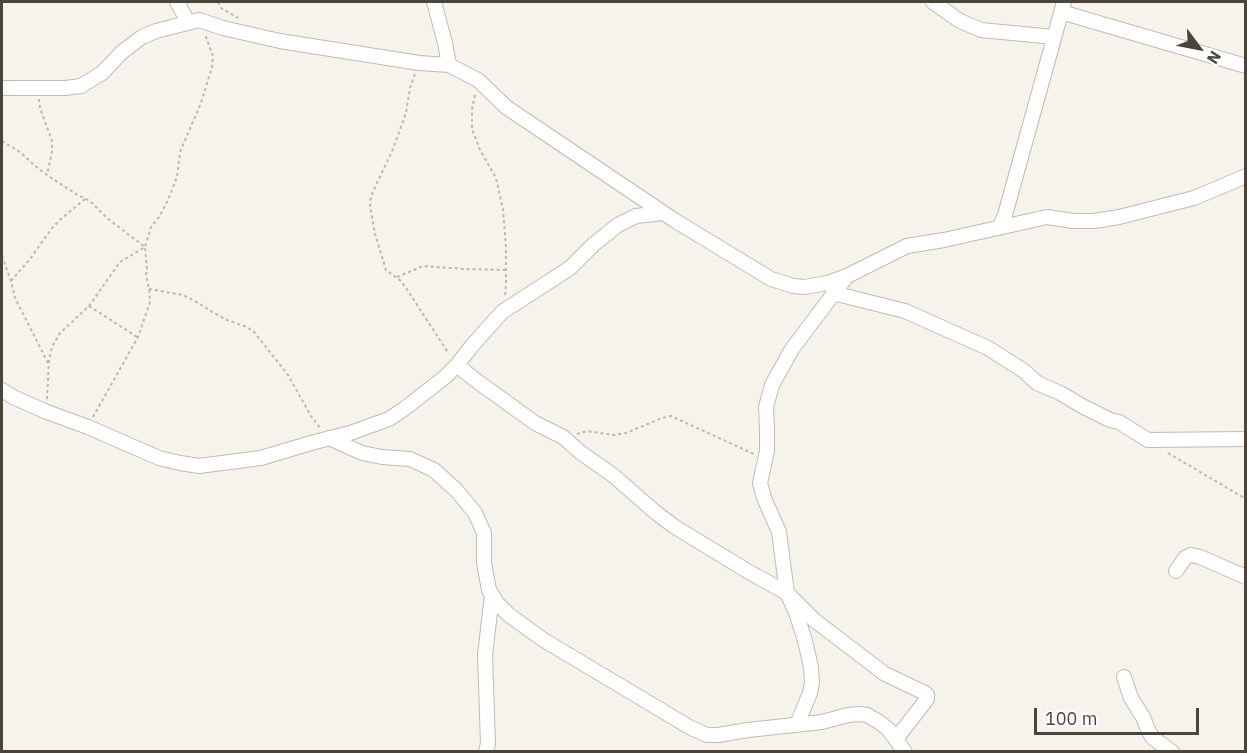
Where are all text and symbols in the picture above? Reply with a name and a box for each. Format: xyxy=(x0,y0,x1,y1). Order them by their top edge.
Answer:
north arrow xyxy=(1169,18,1229,78)
text: N xyxy=(1203,47,1226,68)
scale bar xyxy=(1037,696,1202,734)
text: 100 m xyxy=(1045,707,1097,730)

